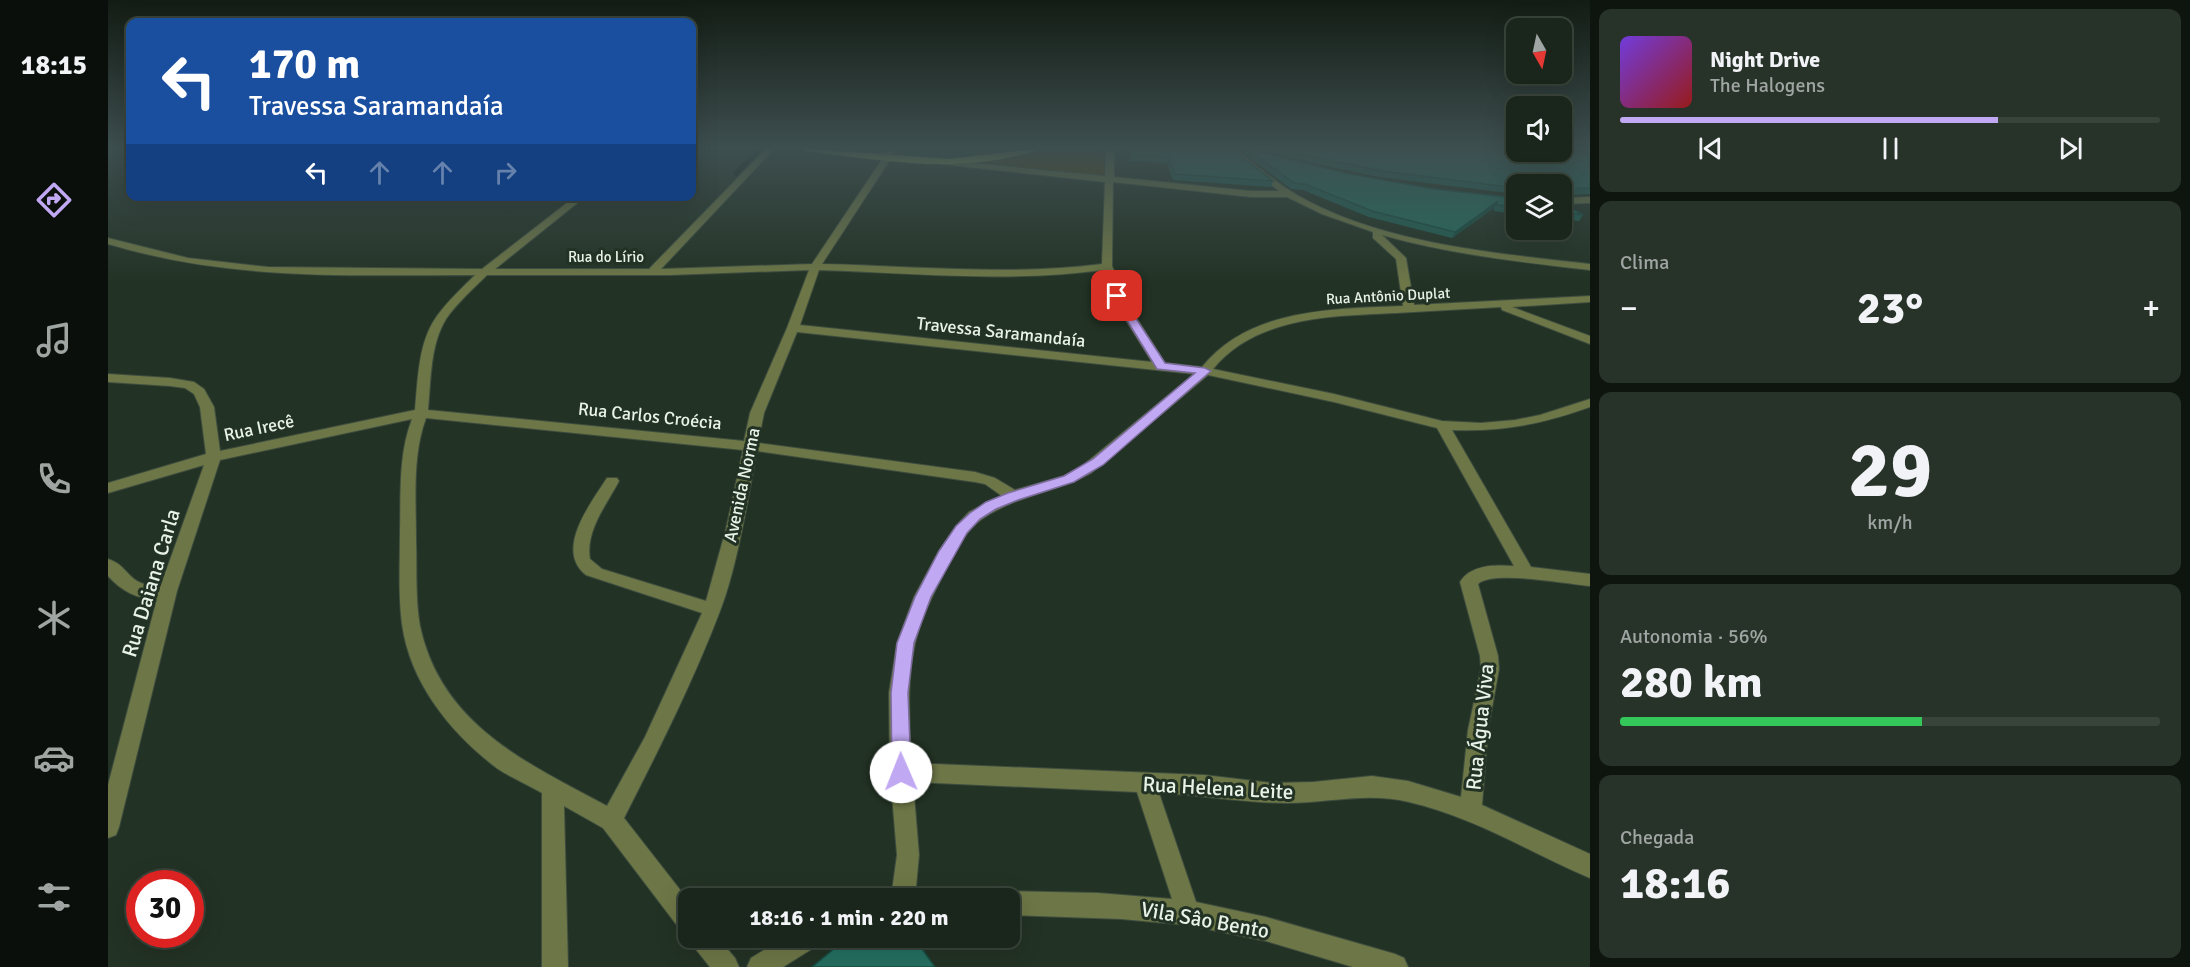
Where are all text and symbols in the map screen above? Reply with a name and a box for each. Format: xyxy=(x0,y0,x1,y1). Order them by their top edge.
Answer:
north arrow xyxy=(1506,18,1572,84)
map controls xyxy=(1506,18,1572,240)
text: 170 m xyxy=(249,39,360,90)
icon: left xyxy=(150,42,228,120)
text: Night Drive xyxy=(1710,46,1820,73)
text: 18:15 xyxy=(21,49,87,82)
text: The Halogens xyxy=(1710,73,1825,98)
text: Travessa Saramandaía xyxy=(249,90,504,123)
button: sound xyxy=(1506,96,1572,162)
icon: previous xyxy=(1694,132,1727,165)
icon: pause xyxy=(1874,132,1907,165)
icon: next xyxy=(2054,132,2087,165)
icon: left xyxy=(300,156,333,189)
icon: ahead xyxy=(363,156,396,189)
icon: ahead xyxy=(426,156,459,189)
icon: right xyxy=(489,156,522,189)
button: layers xyxy=(1506,174,1572,240)
icon: directions xyxy=(33,179,75,221)
street label: Rua do Lírio xyxy=(568,248,644,266)
text: Clima xyxy=(1620,250,1669,275)
pin xyxy=(1091,270,1142,321)
icon: arrive xyxy=(1100,279,1133,312)
text: 23° xyxy=(1857,281,1923,336)
street label: Rua Antônio Duplat xyxy=(1325,284,1451,308)
text: − xyxy=(1620,288,1638,329)
text: + xyxy=(2142,288,2160,329)
street label: Travessa Saramandaía xyxy=(915,312,1087,352)
icon: music xyxy=(33,319,75,361)
street label: Rua Carlos Croécia xyxy=(577,398,723,434)
street label: Rua Irecê xyxy=(222,410,296,446)
text: 29 xyxy=(1848,423,1932,519)
street label: Avenida Norma xyxy=(719,426,765,544)
icon: phone xyxy=(33,458,75,500)
street label: Rua Daiana Carla xyxy=(116,506,186,660)
text: km/h xyxy=(1867,510,1913,535)
icon: climate xyxy=(33,597,75,639)
text: Autonomia · 56% xyxy=(1620,624,1768,649)
text: 280 km xyxy=(1620,655,1763,710)
street label: Rua Água Viva xyxy=(1460,662,1500,792)
icon: car xyxy=(33,737,75,779)
position arrow xyxy=(869,740,933,804)
street label: Rua Helena Leite xyxy=(1142,771,1294,805)
text: Chegada xyxy=(1620,825,1694,850)
text: 18:16 xyxy=(1620,856,1730,911)
speed limit sign: 30 xyxy=(126,870,204,948)
icon: filters xyxy=(33,876,75,918)
street label: Vila Sâo Bento xyxy=(1139,896,1271,944)
text: 18:16 · 1 min · 220 m xyxy=(749,904,949,931)

